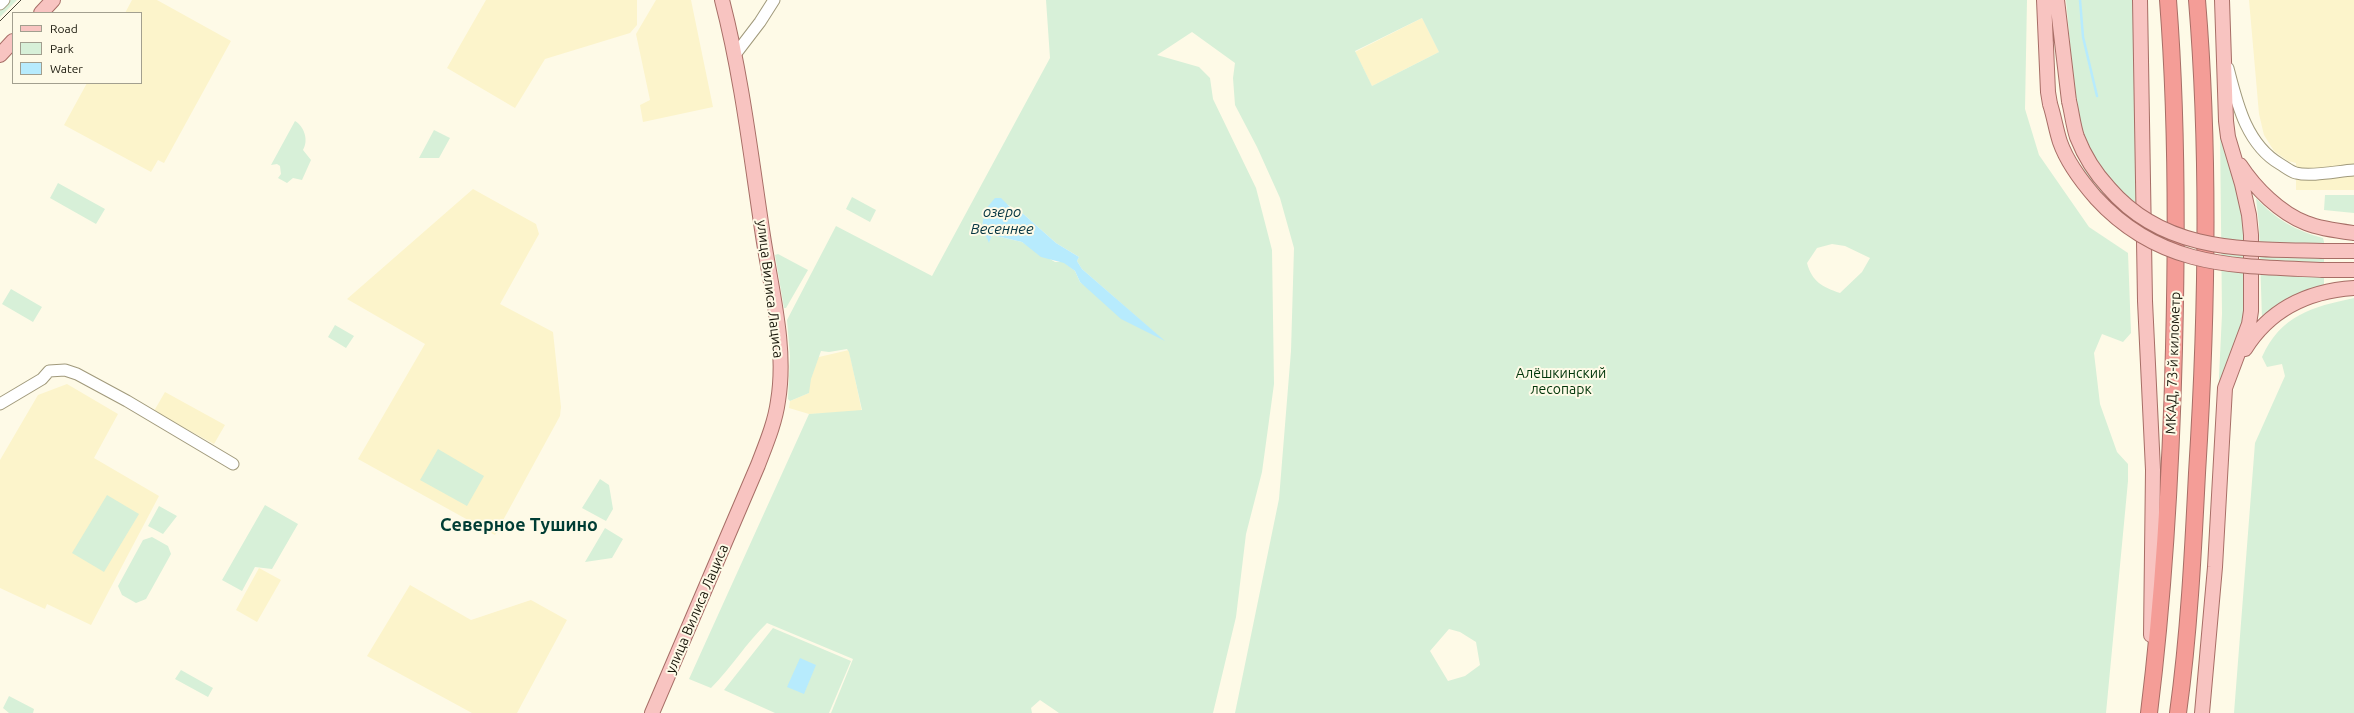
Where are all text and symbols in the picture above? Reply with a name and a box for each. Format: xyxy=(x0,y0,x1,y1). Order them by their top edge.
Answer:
legend xyxy=(12,12,142,84)
text: Road xyxy=(50,22,78,35)
text: Park xyxy=(50,42,74,55)
text: Water xyxy=(50,62,83,75)
water label: озеро Весеннее xyxy=(971,203,1033,238)
street label: улица Вилиса Лациса xyxy=(753,219,787,359)
street label: МКАД, 73-й километр xyxy=(2162,291,2184,435)
park label: Алёшкинский лесопарк xyxy=(1516,365,1606,398)
district label: Северное Тушино xyxy=(440,514,598,536)
street label: улица Вилиса Лациса xyxy=(662,542,732,676)

